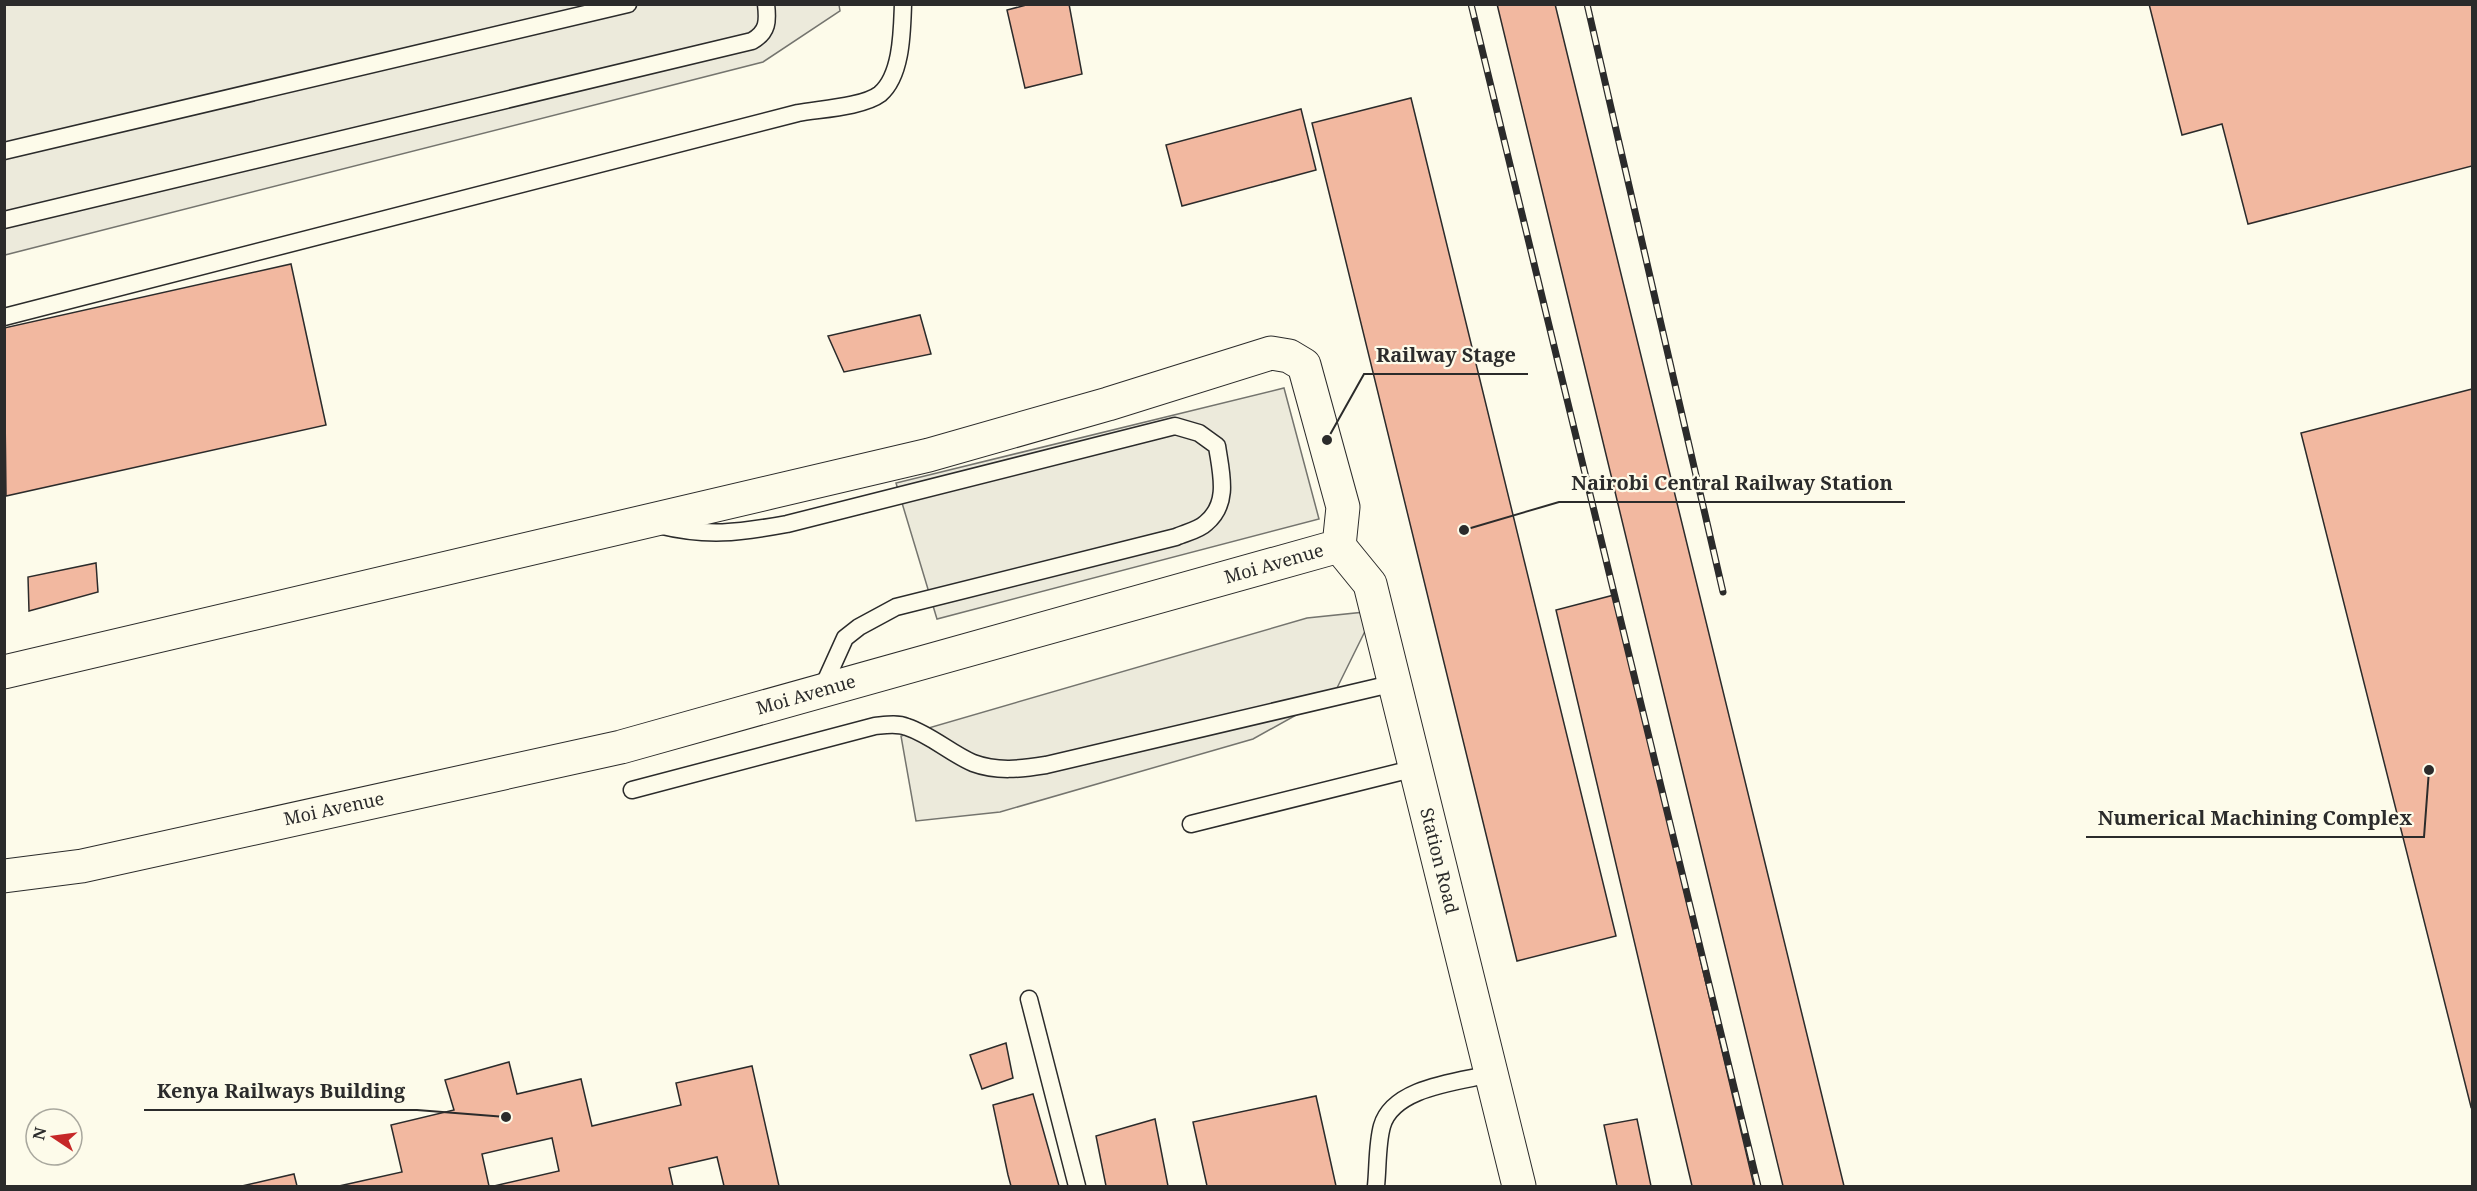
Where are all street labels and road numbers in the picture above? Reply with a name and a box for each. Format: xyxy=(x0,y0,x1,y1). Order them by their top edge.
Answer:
street label: Moi Avenue xyxy=(1221,537,1326,589)
street label: Moi Avenue xyxy=(753,668,858,720)
street label: Moi Avenue xyxy=(281,786,386,830)
street label: Station Road xyxy=(1415,805,1465,916)

